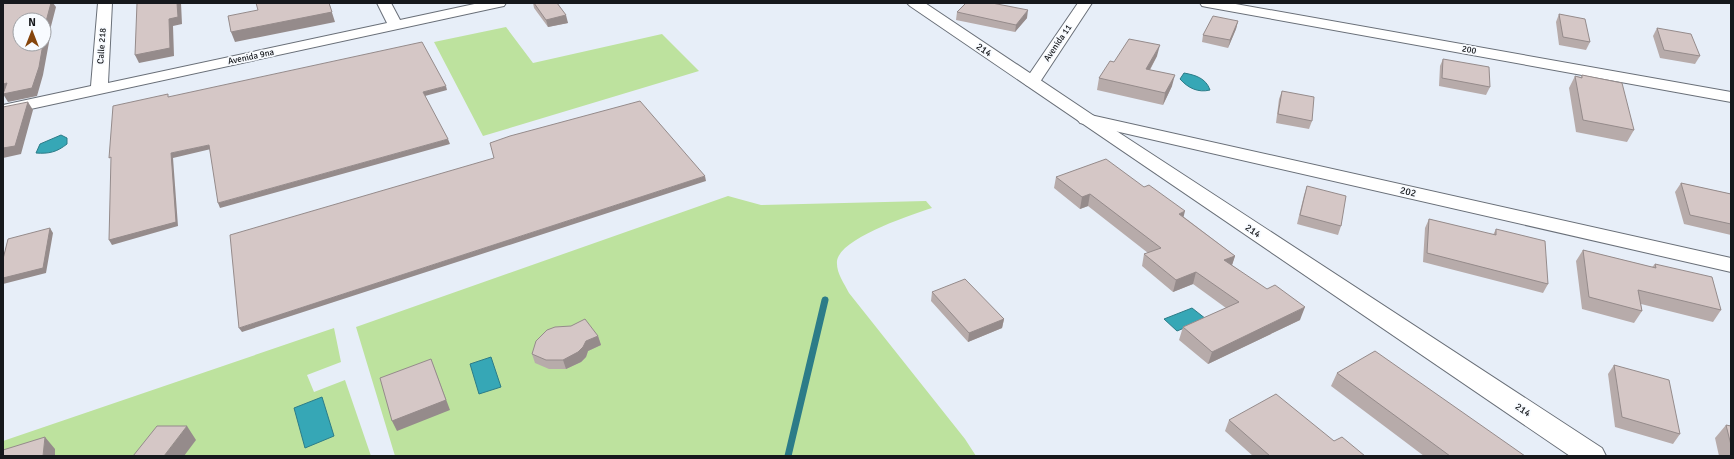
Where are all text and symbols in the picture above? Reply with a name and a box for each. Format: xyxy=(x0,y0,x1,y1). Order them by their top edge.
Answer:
north arrow xyxy=(12,12,52,52)
text: N xyxy=(28,16,36,29)
street label: Avenida 11 xyxy=(1042,22,1074,64)
street label: Calle 218 xyxy=(95,27,109,64)
street label: 214 xyxy=(974,40,995,60)
street label: 200 xyxy=(1461,43,1477,57)
street label: Avenida 9na xyxy=(227,47,275,67)
street label: 202 xyxy=(1399,184,1417,200)
street label: 214 xyxy=(1243,221,1264,241)
street label: 214 xyxy=(1513,400,1534,420)

